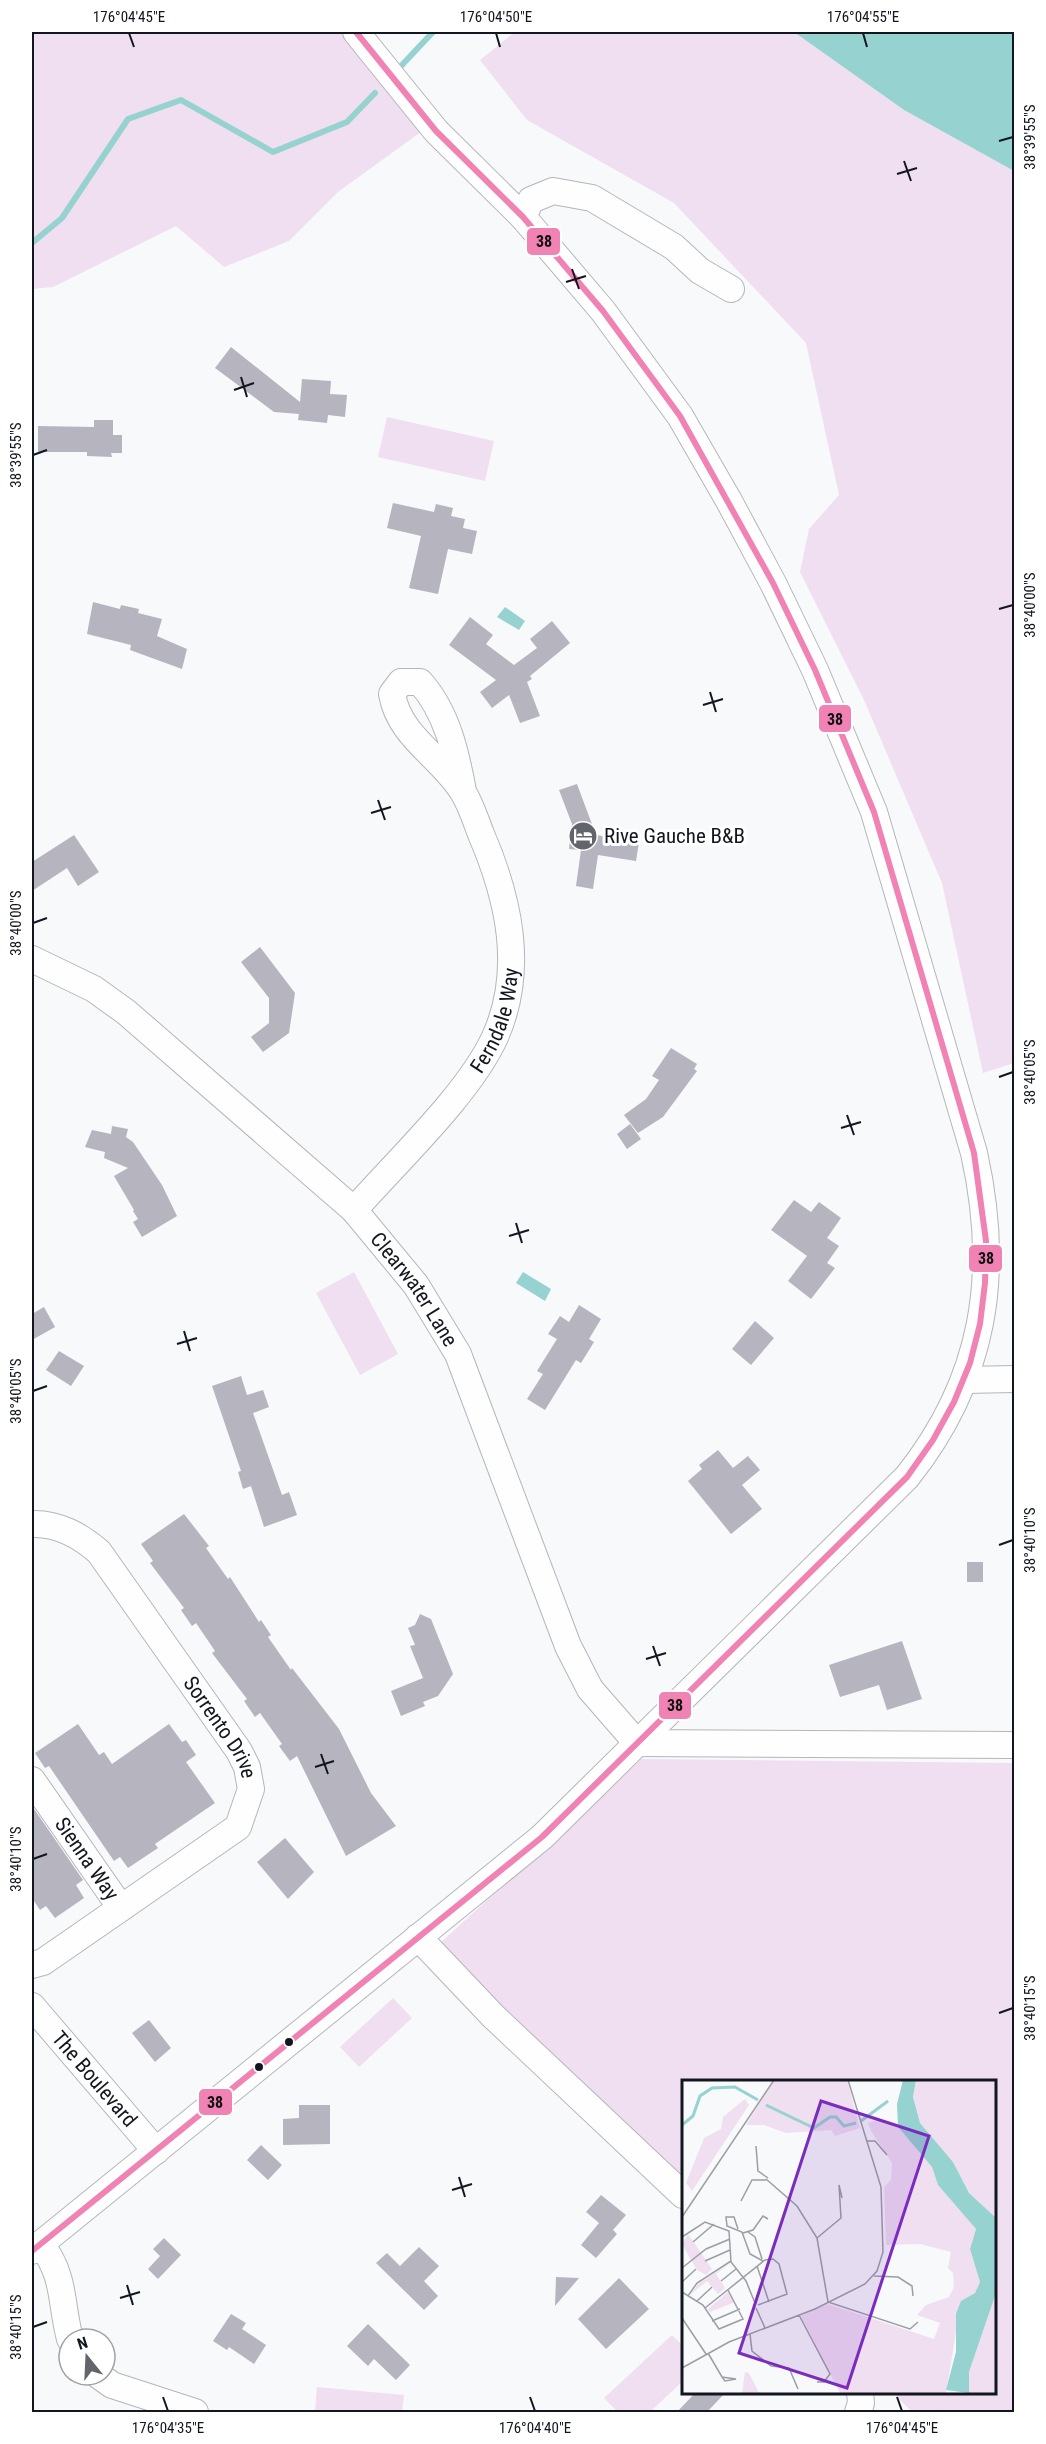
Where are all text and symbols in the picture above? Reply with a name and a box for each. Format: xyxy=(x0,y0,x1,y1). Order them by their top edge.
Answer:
text: 176°04'45"E xyxy=(93,8,165,26)
text: 176°04'50"E xyxy=(460,8,532,26)
text: 176°04'55"E xyxy=(827,8,899,26)
text: 38°39'55"S xyxy=(1021,104,1039,170)
line badge: 38 xyxy=(526,227,561,256)
text: 38 xyxy=(536,232,552,251)
text: 38°39'55"S xyxy=(7,422,25,488)
text: 38°40'00"S xyxy=(1021,572,1039,638)
line badge: 38 xyxy=(818,704,852,733)
text: 38 xyxy=(827,710,843,729)
hotel icon: Rive Gauche B&B xyxy=(567,820,599,852)
place label: Rive Gauche B&B xyxy=(604,824,745,848)
text: 38°40'00"S xyxy=(7,890,25,956)
street label: Ferndale Way xyxy=(465,967,523,1078)
text: 38°40'05"S xyxy=(1021,1039,1039,1105)
street label: Clearwater Lane xyxy=(366,1227,463,1351)
line badge: 38 xyxy=(968,1244,1003,1273)
text: 38 xyxy=(978,1249,994,1268)
text: 38°40'05"S xyxy=(7,1358,25,1424)
text: 38°40'10"S xyxy=(1021,1507,1039,1573)
street label: Sorrento Drive xyxy=(178,1672,261,1780)
line badge: 38 xyxy=(658,1691,692,1720)
text: 38 xyxy=(667,1696,683,1715)
street label: Sienna Way xyxy=(50,1813,124,1905)
text: 38°40'10"S xyxy=(7,1826,25,1892)
text: 38°40'15"S xyxy=(1021,1975,1039,2041)
street label: The Boulevard xyxy=(47,2026,142,2132)
unlabelled marker xyxy=(283,2036,295,2048)
unlabelled marker xyxy=(253,2061,265,2073)
inset map xyxy=(682,2080,995,2393)
line badge: 38 xyxy=(198,2088,233,2116)
text: 38 xyxy=(207,2093,223,2112)
text: 38°40'15"S xyxy=(7,2294,25,2360)
north arrow xyxy=(57,2327,117,2387)
text: N xyxy=(75,2333,90,2354)
text: 176°04'35"E xyxy=(132,2419,204,2437)
text: 176°04'40"E xyxy=(499,2419,571,2437)
text: 176°04'45"E xyxy=(866,2419,938,2437)

